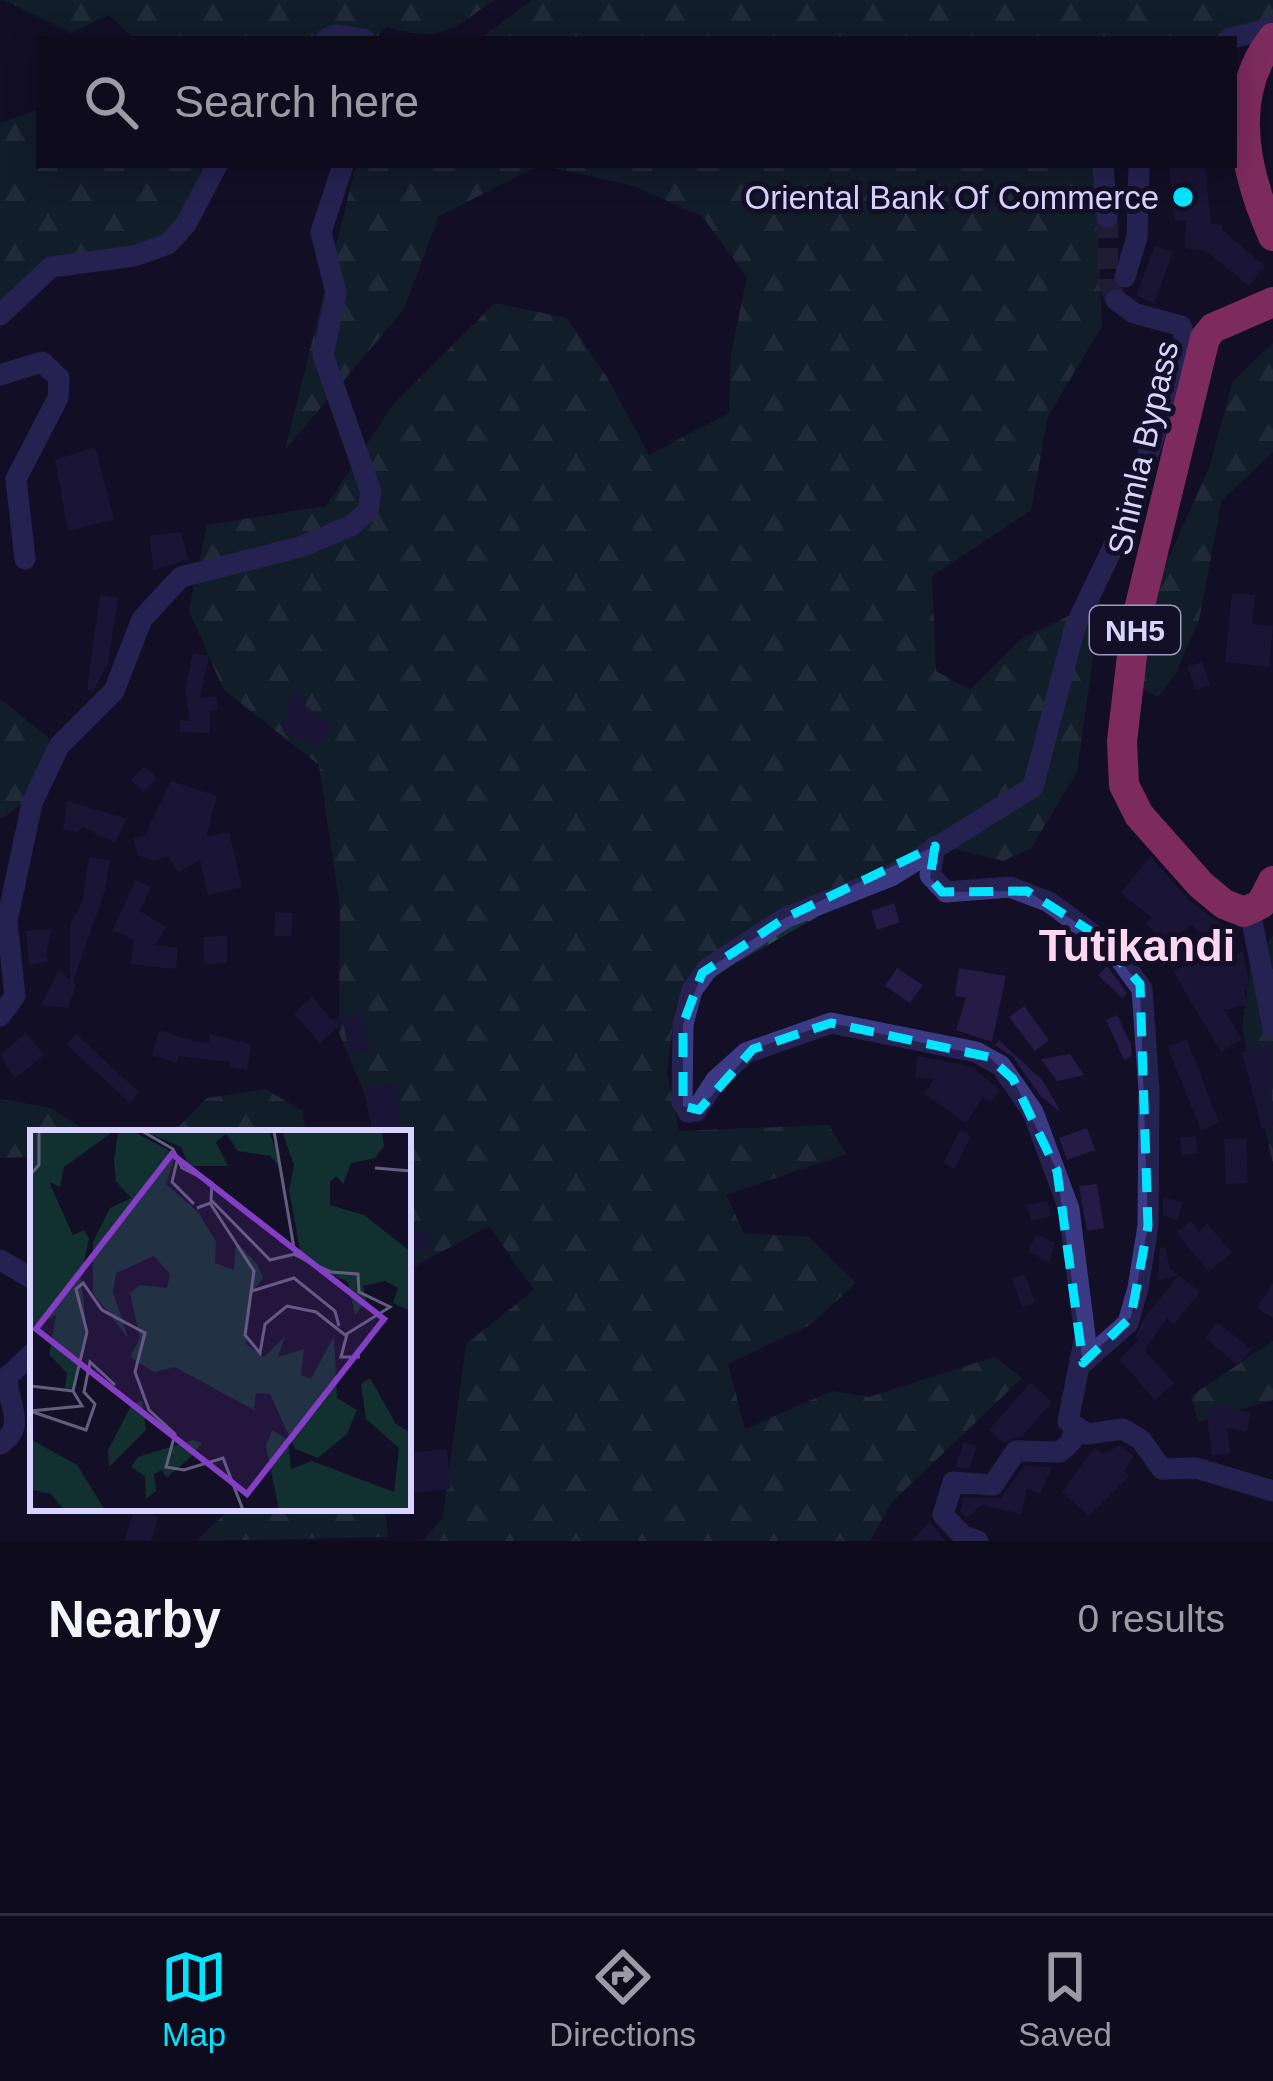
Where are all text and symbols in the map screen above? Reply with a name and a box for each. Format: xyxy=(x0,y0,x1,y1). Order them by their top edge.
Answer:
search box xyxy=(36,36,1237,168)
icon: search xyxy=(78,69,144,135)
text: Search here xyxy=(174,76,419,127)
place label: Oriental Bank Of Commerce xyxy=(745,179,1159,216)
marker: Oriental Bank Of Commerce xyxy=(1170,184,1196,210)
street label: Shimla Bypass xyxy=(1100,338,1186,558)
road number: NH5 xyxy=(1090,606,1180,654)
district label: Tutikandi xyxy=(1039,920,1235,971)
inset map xyxy=(30,1130,411,1511)
text: Nearby xyxy=(48,1591,221,1648)
text: 0 results xyxy=(1078,1597,1225,1640)
tab: Map xyxy=(161,1944,227,2054)
tab: Directions xyxy=(549,1944,696,2054)
tab: Saved xyxy=(1018,1944,1112,2054)

